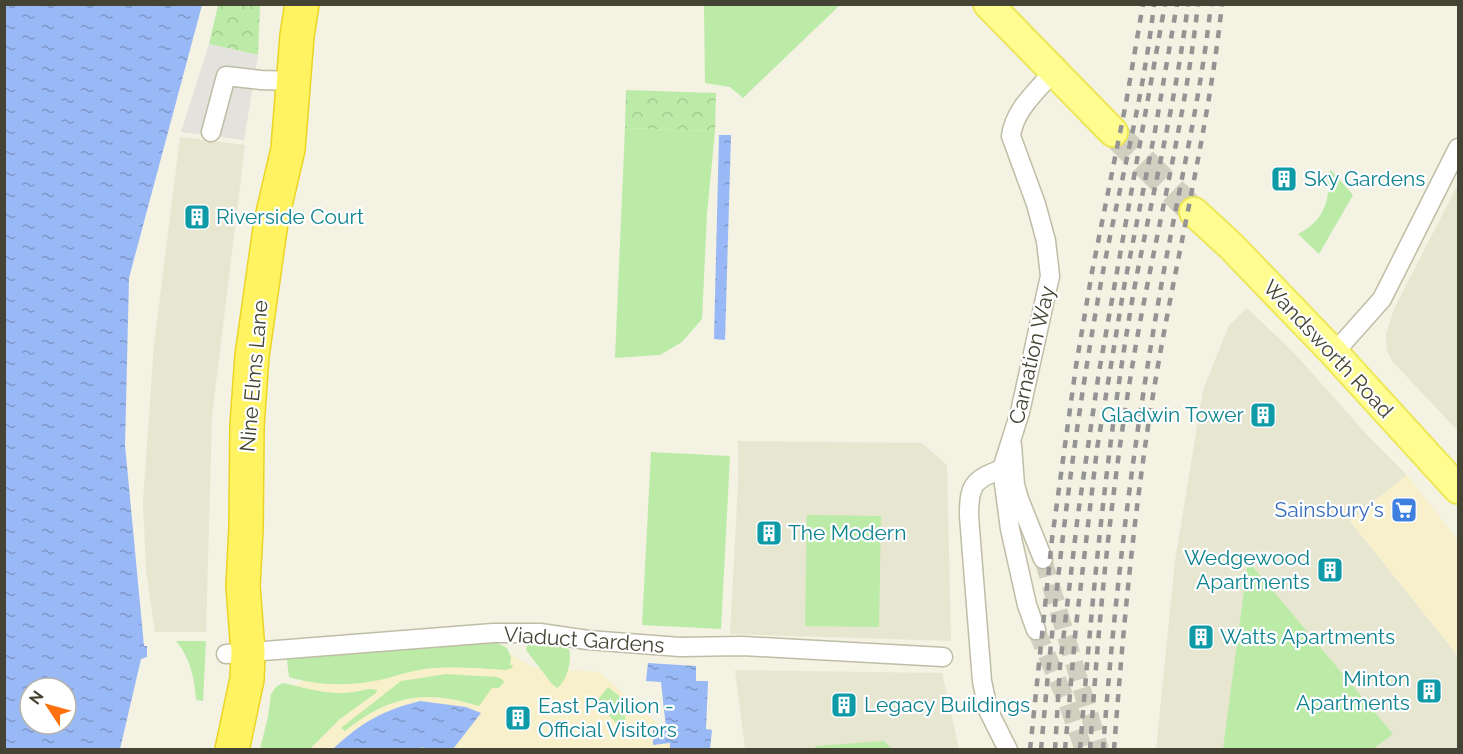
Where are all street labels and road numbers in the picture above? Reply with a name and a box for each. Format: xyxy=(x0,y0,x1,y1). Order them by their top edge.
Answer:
street label: Wandsworth Road xyxy=(1258,275,1399,423)
street label: Carnation Way xyxy=(1003,283,1060,426)
street label: Nine Elms Lane xyxy=(234,299,273,453)
street label: Viaduct Gardens xyxy=(503,621,665,658)

